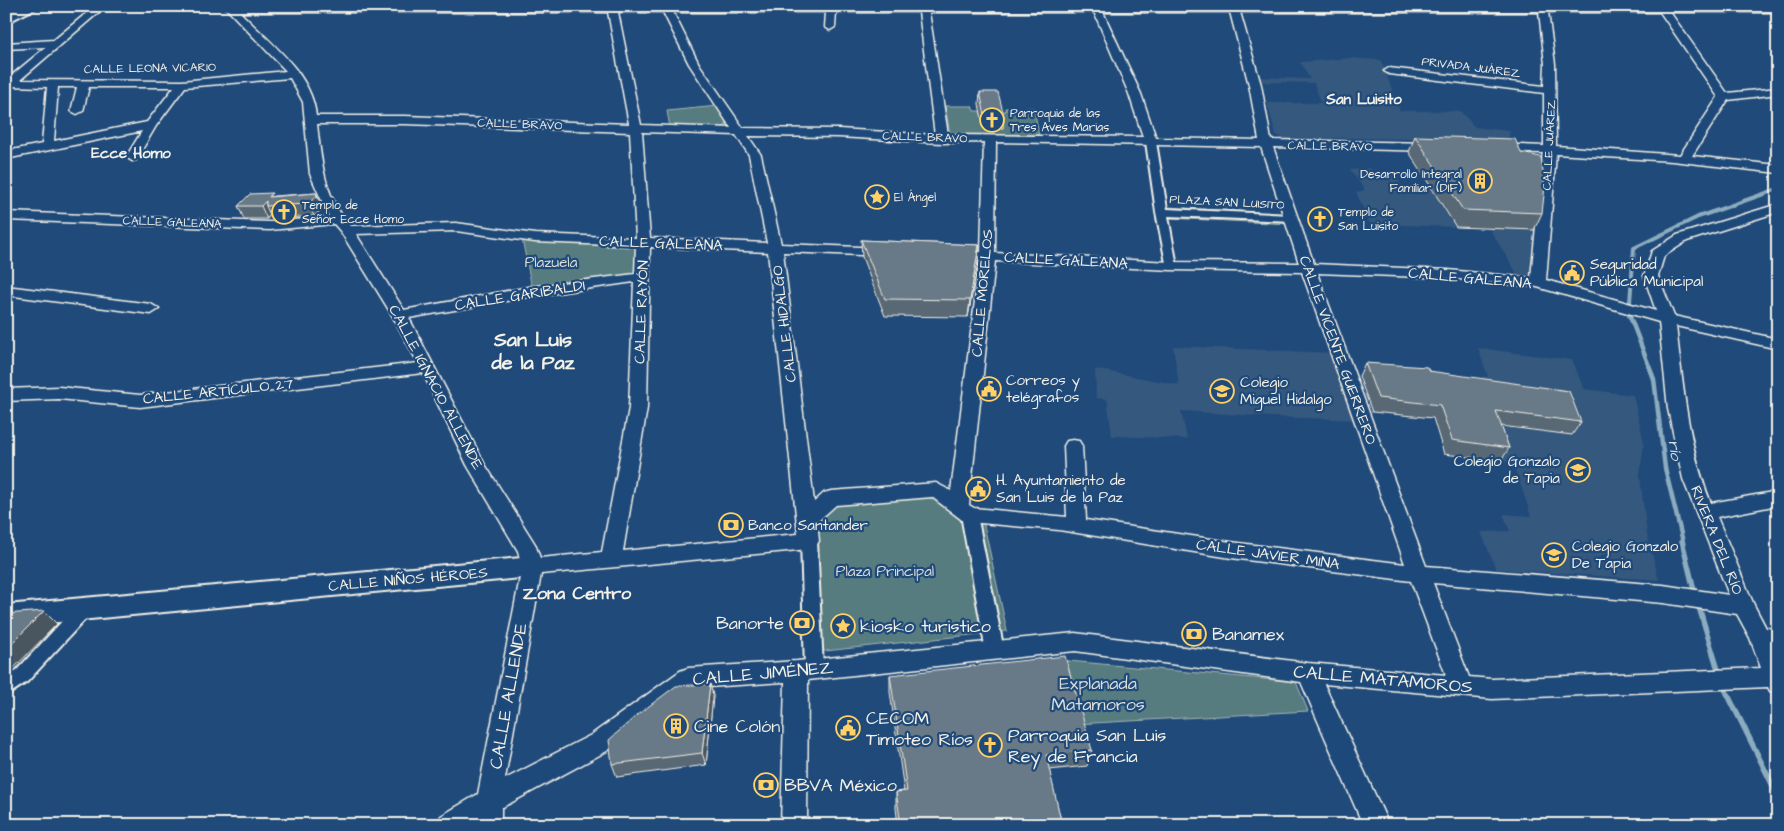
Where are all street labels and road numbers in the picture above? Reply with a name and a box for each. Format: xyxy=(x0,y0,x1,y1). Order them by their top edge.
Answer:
street label: PRIVADA JUÁREZ xyxy=(1421,53,1522,82)
street label: CALLE LEONA VICARIO xyxy=(84,59,216,78)
street label: CALLE JUÁREZ xyxy=(1539,99,1560,191)
street label: CALLE BRAVO xyxy=(477,115,563,134)
street label: CALLE BRAVO xyxy=(882,128,968,147)
street label: CALLE BRAVO xyxy=(1287,137,1373,156)
street label: PLAZA SAN LUISITO xyxy=(1169,191,1285,214)
street label: CALLE GALEANA xyxy=(122,212,222,233)
street label: CALLE MORELOS xyxy=(966,228,999,358)
street label: CALLE GALEANA xyxy=(599,231,724,256)
street label: CALLE GALEANA xyxy=(1004,247,1129,274)
street label: CALLE VICENTE GUERRERO xyxy=(1294,253,1381,447)
street label: CALLE RAYÓN xyxy=(629,260,654,364)
street label: CALLE GALEANA xyxy=(1407,263,1533,294)
street label: CALLE HIDALGO xyxy=(767,264,802,383)
street label: CALLE GARIBALDI xyxy=(453,275,587,316)
street label: CALLE IGNACIO ALLENDE xyxy=(383,301,488,473)
street label: CALLE ARTÍCULO 27 xyxy=(142,373,294,410)
street label: RIVERA DEL RÍO xyxy=(1685,483,1748,598)
street label: CALLE JAVIER MINA xyxy=(1195,534,1341,575)
street label: CALLE NIÑOS HÉROES xyxy=(327,562,489,597)
street label: CALLE ALLENDE xyxy=(483,621,534,771)
street label: CALLE JIMÉNEZ xyxy=(692,655,834,692)
street label: CALLE MATAMOROS xyxy=(1292,659,1474,700)

